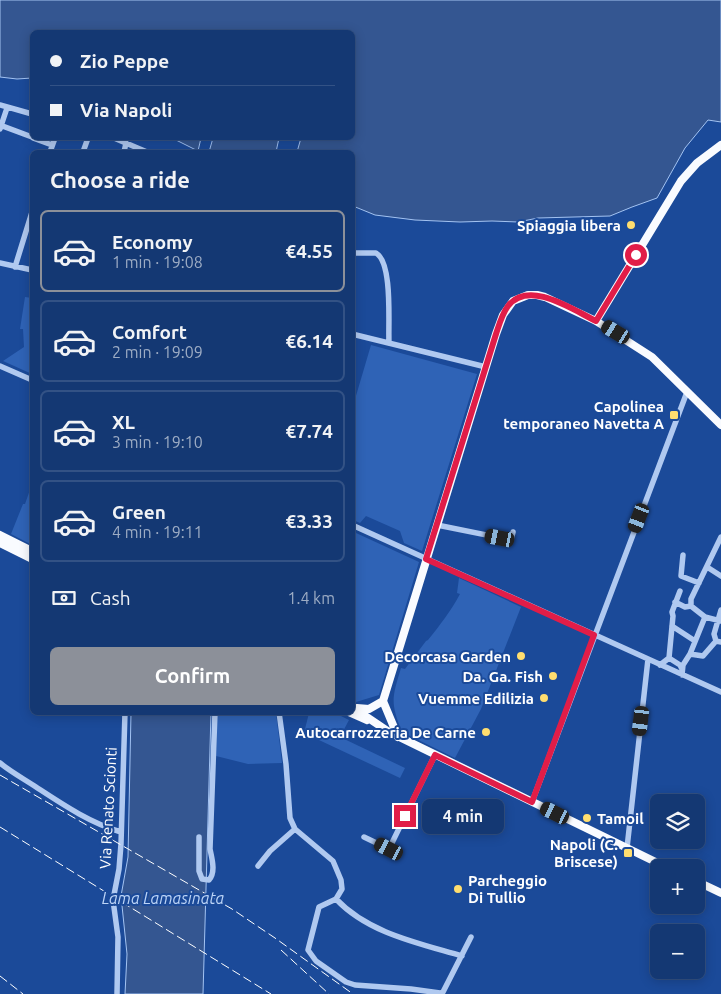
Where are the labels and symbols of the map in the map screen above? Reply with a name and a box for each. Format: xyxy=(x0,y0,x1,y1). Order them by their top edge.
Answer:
place label: Spiaggia libera xyxy=(517,217,621,234)
marker: Spiaggia libera xyxy=(625,219,637,231)
route start xyxy=(625,244,647,266)
car xyxy=(599,318,632,346)
place label: Capolinea temporaneo Navetta A xyxy=(503,398,664,432)
marker: Capolinea temporaneo Navetta A xyxy=(668,409,680,421)
car xyxy=(626,501,651,535)
car xyxy=(483,528,516,548)
place label: Decorcasa Garden xyxy=(384,648,511,665)
marker: Decorcasa Garden xyxy=(515,650,527,662)
place label: Da. Ga. Fish xyxy=(462,668,543,685)
marker: Da. Ga. Fish xyxy=(547,670,559,682)
place label: Vuemme Edilizia xyxy=(418,690,534,707)
marker: Vuemme Edilizia xyxy=(538,692,550,704)
car xyxy=(631,705,650,737)
place label: Autocarrozzeria De Carne xyxy=(295,724,476,741)
marker: Autocarrozzeria De Carne xyxy=(480,726,492,738)
street label: Via Renato Scionti xyxy=(96,747,120,869)
callout: 4 min xyxy=(422,798,505,834)
car xyxy=(538,800,571,826)
route end xyxy=(394,805,416,827)
place label: Tamoil xyxy=(597,810,644,827)
marker: Tamoil xyxy=(581,812,593,824)
car xyxy=(372,836,405,862)
place label: Napoli (C. Briscese) xyxy=(550,836,618,870)
marker: Napoli (C. Briscese) xyxy=(622,847,634,859)
place label: Parcheggio Di Tullio xyxy=(468,872,547,906)
marker: Parcheggio Di Tullio xyxy=(452,883,464,895)
water label: Lama Lamasinata xyxy=(102,889,225,907)

